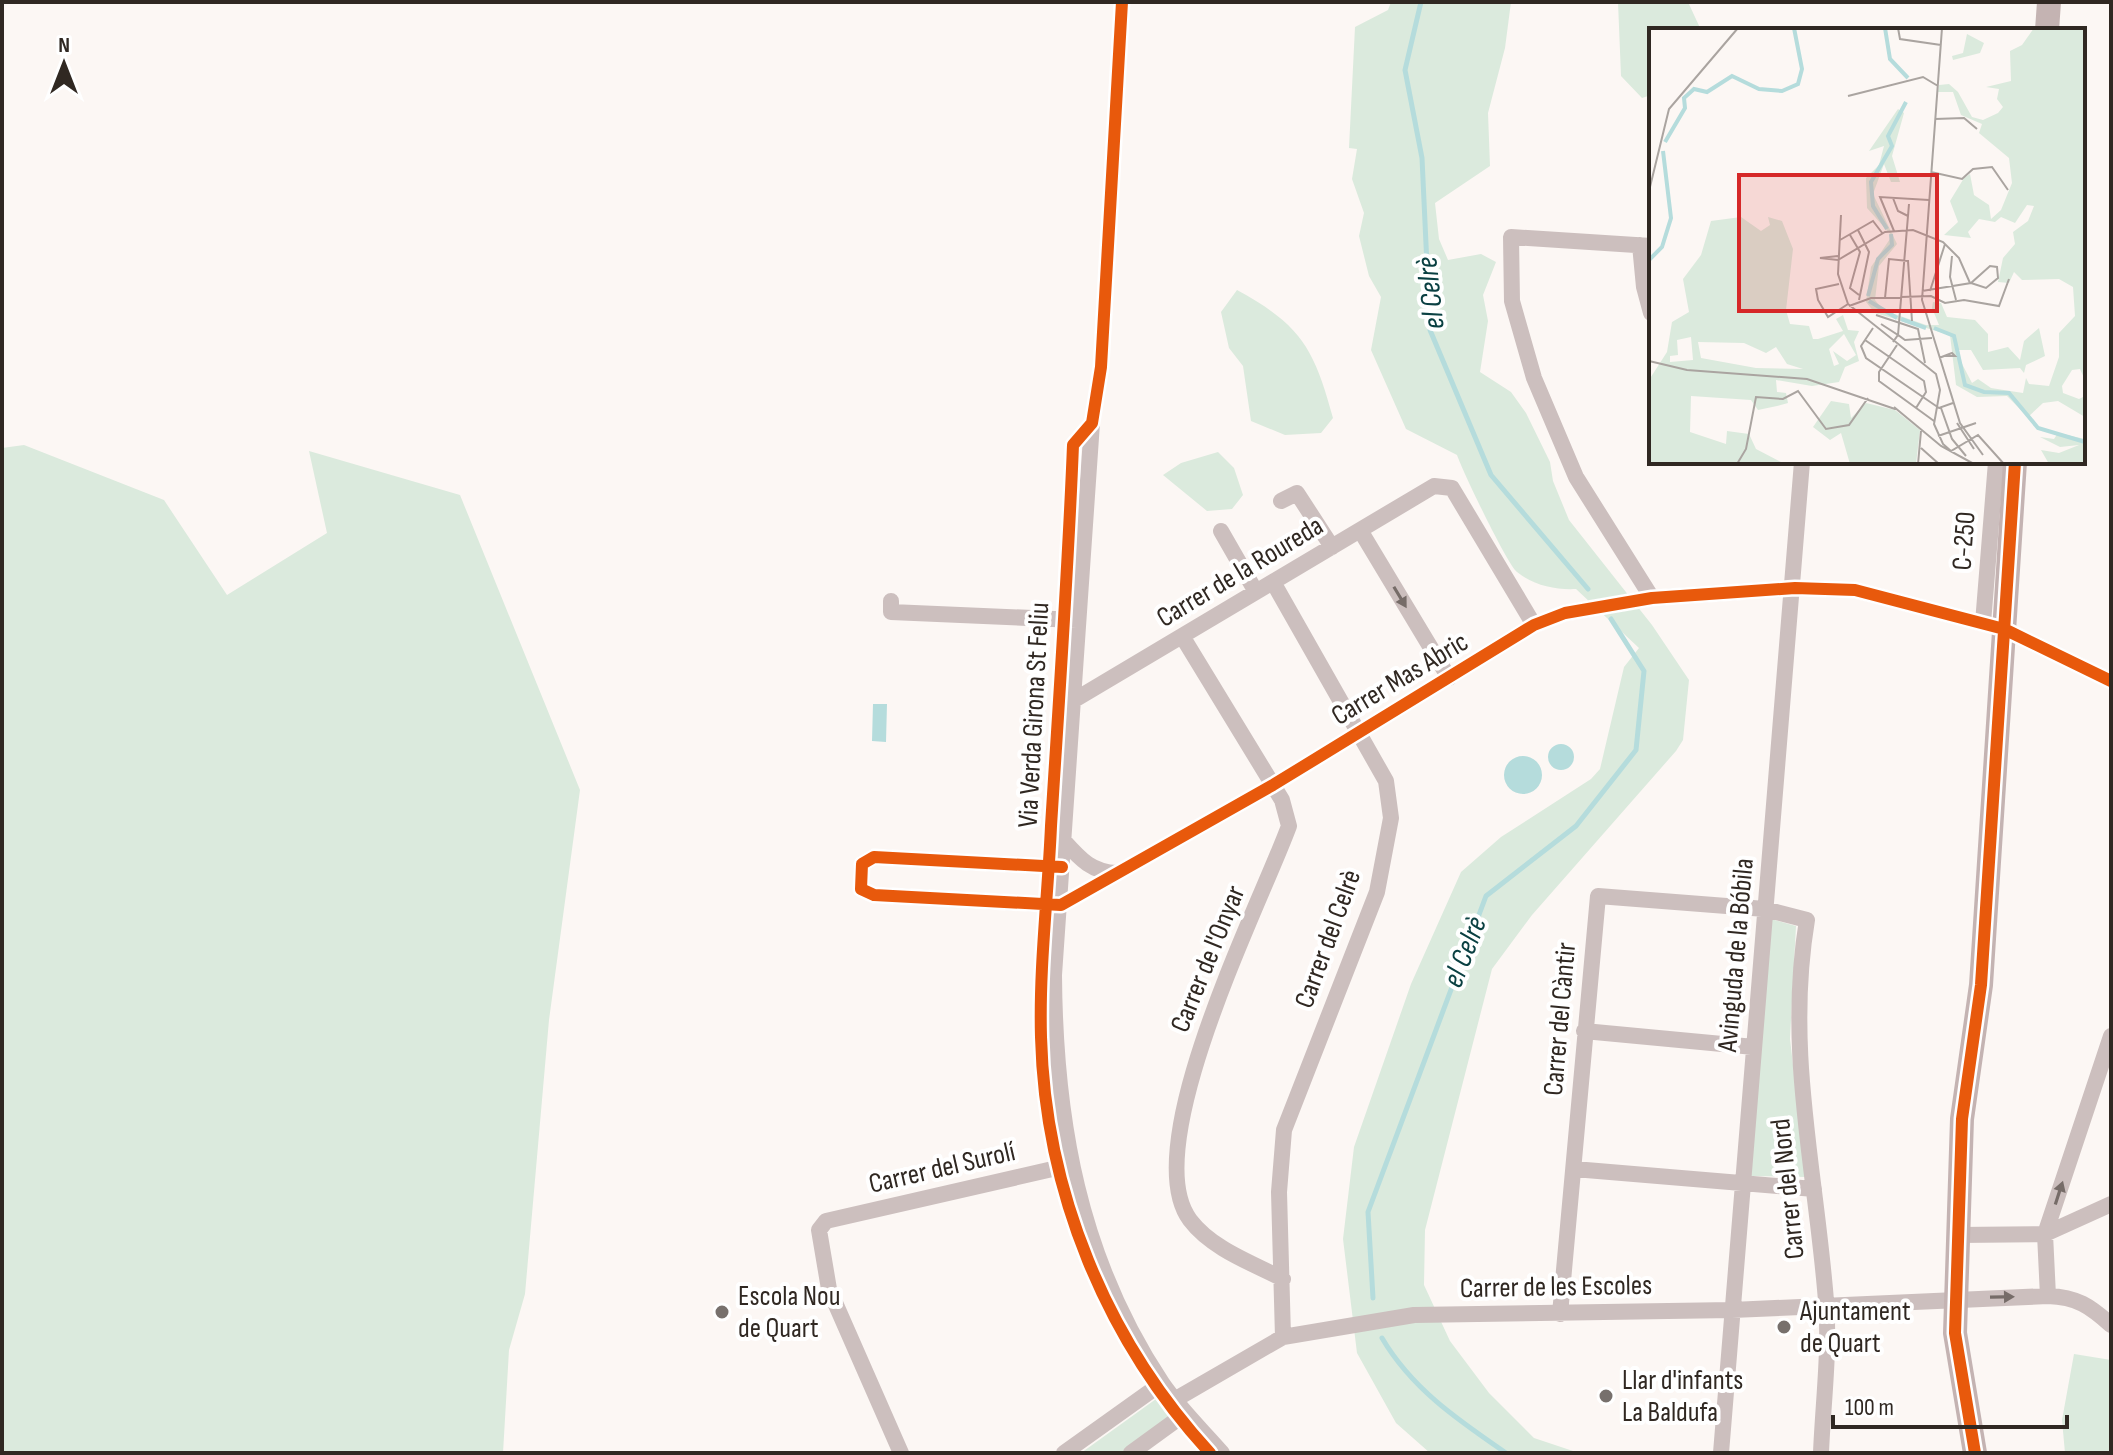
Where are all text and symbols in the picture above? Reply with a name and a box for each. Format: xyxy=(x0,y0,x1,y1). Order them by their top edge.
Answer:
north arrow xyxy=(24,24,104,104)
inset map xyxy=(1649,28,2085,464)
text: N xyxy=(58,32,70,59)
water label: el Celrè xyxy=(1409,255,1453,331)
street label: Carrer de la Roureda xyxy=(1151,509,1329,635)
street label: C-250 xyxy=(1945,510,1983,572)
one-way arrow xyxy=(1393,586,1407,608)
street label: Via Verda Girona St Feliu xyxy=(1012,602,1056,828)
street label: Carrer Mas Abric xyxy=(1326,625,1474,733)
street label: Avinguda de la Bóbila xyxy=(1711,857,1761,1054)
street label: Carrer del Celrè xyxy=(1288,865,1368,1013)
street label: Carrer de l'Onyar xyxy=(1164,881,1252,1037)
water label: el Celrè xyxy=(1435,911,1495,992)
street label: Carrer del Càntir xyxy=(1537,941,1583,1097)
street label: Carrer del Nord xyxy=(1764,1117,1812,1261)
street label: Carrer del Surolí xyxy=(866,1135,1019,1201)
one-way arrow xyxy=(2053,1180,2065,1204)
street label: Carrer de les Escoles xyxy=(1460,1269,1652,1305)
place label: Escola Nou de Quart xyxy=(738,1280,840,1345)
one-way arrow xyxy=(1990,1291,2015,1304)
place label: Ajuntament de Quart xyxy=(1799,1295,1911,1360)
marker: Escola Nou de Quart xyxy=(713,1303,731,1321)
marker: Ajuntament de Quart xyxy=(1775,1318,1793,1336)
place label: Llar d'infants La Baldufa xyxy=(1622,1364,1743,1429)
scale bar xyxy=(1833,1379,2067,1429)
marker: Llar d'infants La Baldufa xyxy=(1597,1387,1615,1405)
text: 100 m xyxy=(1845,1393,1894,1422)

